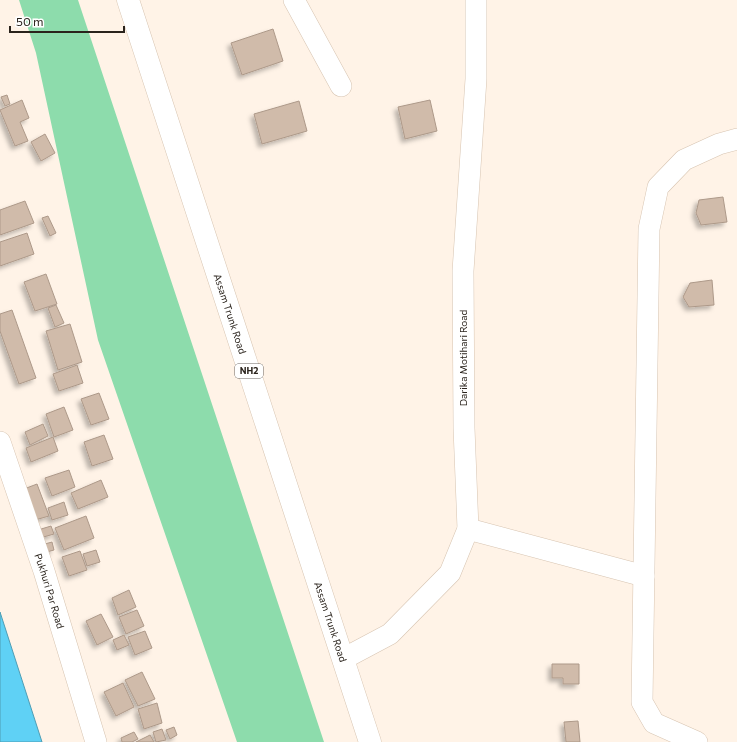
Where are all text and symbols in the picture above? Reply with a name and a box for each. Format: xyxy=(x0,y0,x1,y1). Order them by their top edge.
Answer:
scale bar xyxy=(10,8,124,34)
text: 50 m xyxy=(16,14,44,28)
street label: Assam Trunk Road xyxy=(212,272,249,356)
street label: Darika Motihari Road xyxy=(457,309,469,406)
road number: NH2 xyxy=(235,364,263,378)
street label: Pukhuri Par Road xyxy=(32,552,67,630)
street label: Assam Trunk Road xyxy=(312,580,350,664)

